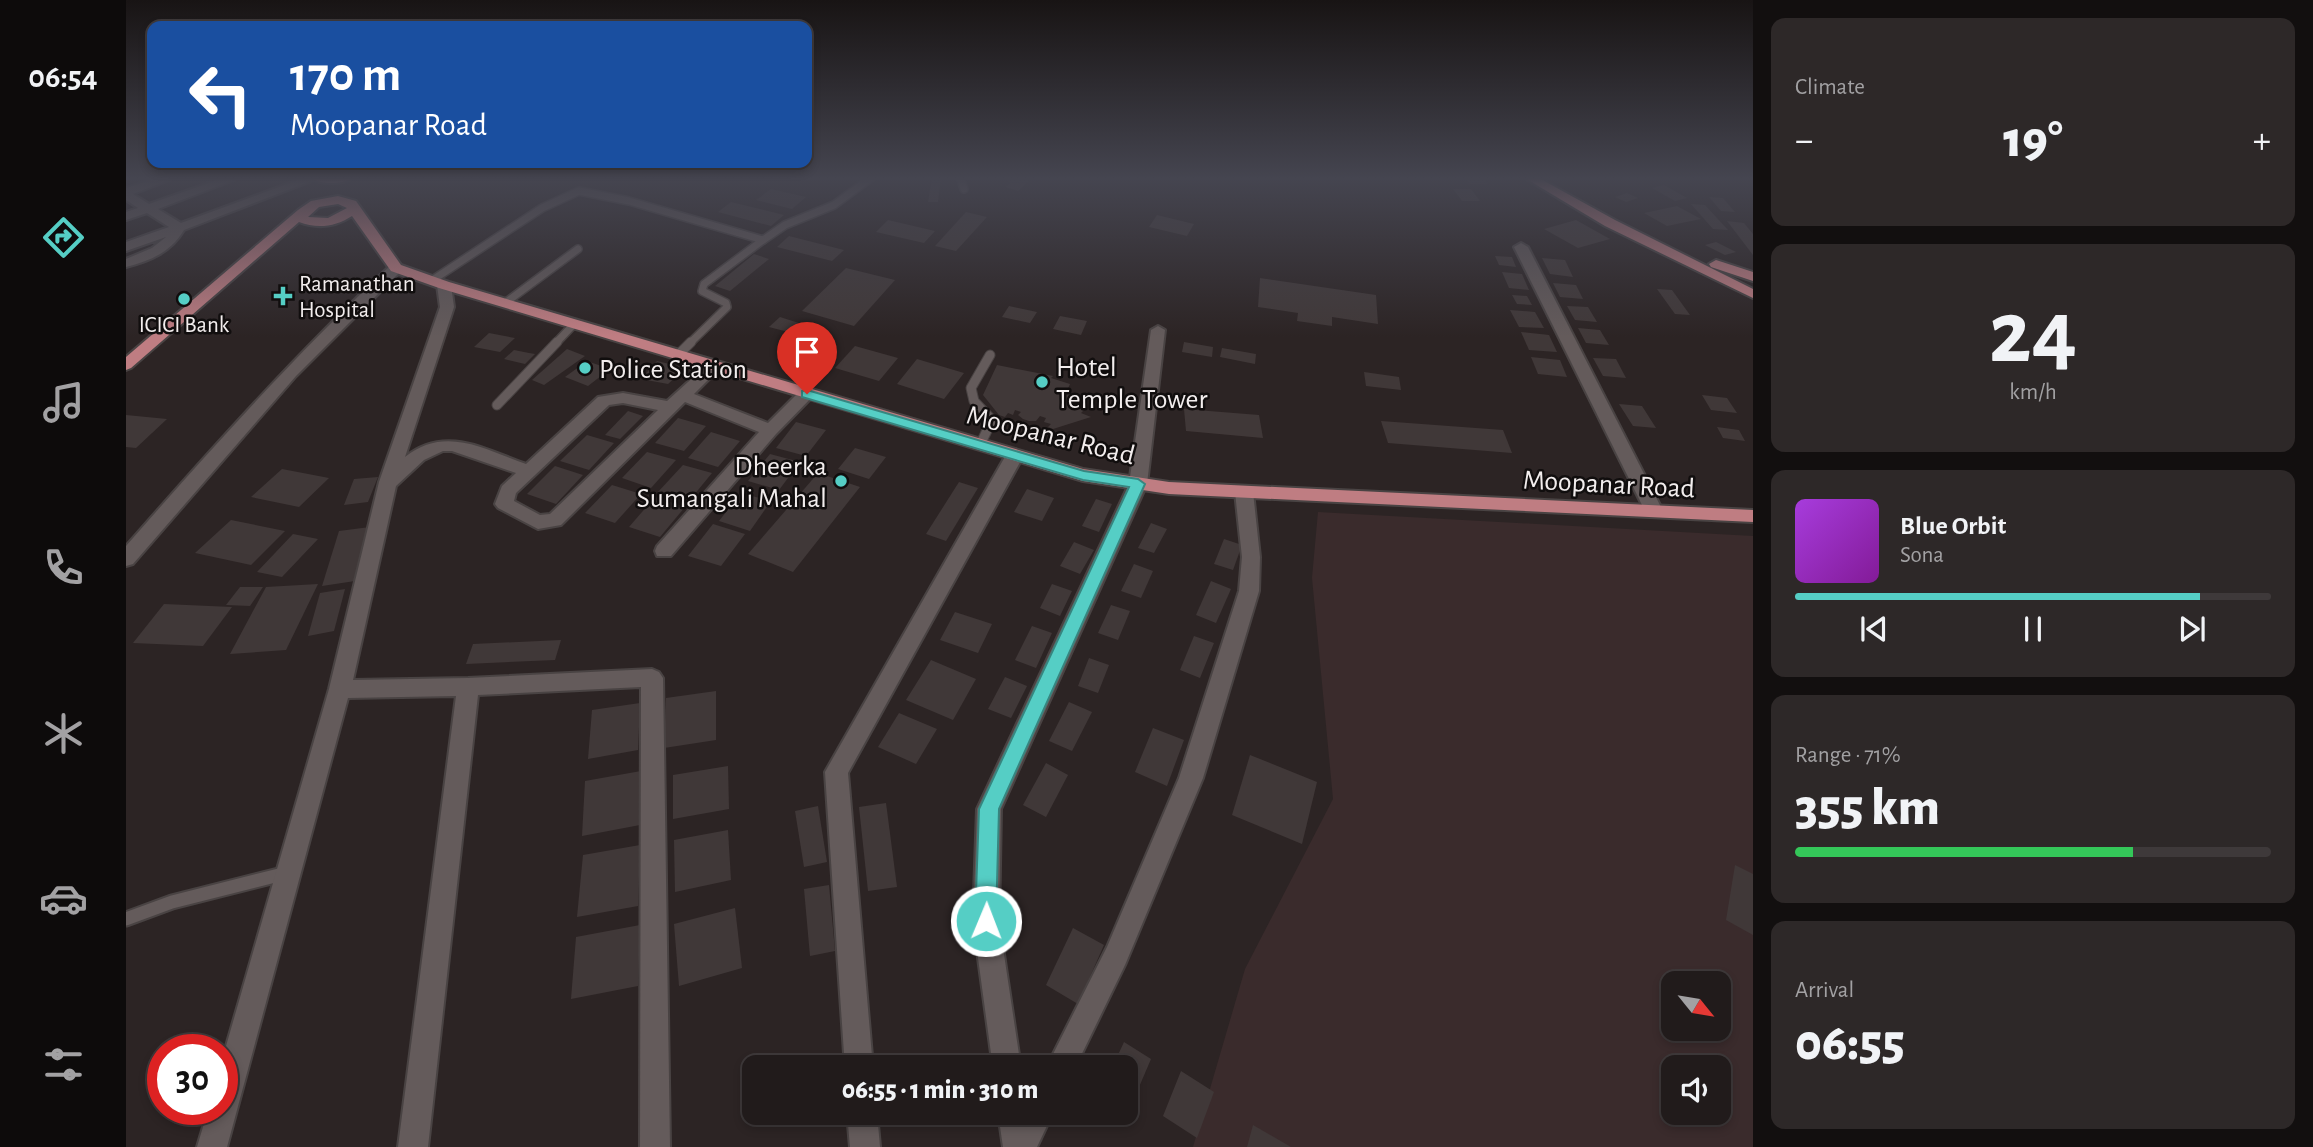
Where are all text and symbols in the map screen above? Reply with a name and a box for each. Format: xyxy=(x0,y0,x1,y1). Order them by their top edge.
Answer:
icon: left xyxy=(175,49,266,140)
text: 170 m xyxy=(290,51,401,100)
text: 06:54 xyxy=(28,61,98,93)
text: Climate xyxy=(1795,76,1865,99)
text: Moopanar Road xyxy=(290,109,487,141)
text: 19° xyxy=(2003,114,2063,166)
text: − xyxy=(1795,122,1813,160)
text: + xyxy=(2253,122,2271,160)
icon: directions xyxy=(39,213,88,262)
place label: Ramanathan Hospital xyxy=(299,273,415,322)
marker: Ramanathan Hospital xyxy=(273,286,293,306)
text: 24 xyxy=(1989,288,2077,379)
marker: ICICI Bank xyxy=(176,291,192,307)
place label: ICICI Bank xyxy=(139,314,230,337)
pin xyxy=(777,322,837,394)
icon: arrive xyxy=(788,333,826,371)
place label: Hotel Temple Tower xyxy=(1056,354,1208,414)
place label: Police Station xyxy=(599,356,747,384)
marker: Police Station xyxy=(577,360,593,376)
marker: Hotel Temple Tower xyxy=(1034,374,1050,390)
icon: music xyxy=(39,378,88,427)
text: km/h xyxy=(2009,381,2057,404)
street label: Moopanar Road xyxy=(963,402,1138,470)
place label: Dheerka Sumangali Mahal xyxy=(637,453,827,513)
street label: Moopanar Road xyxy=(1522,467,1696,503)
marker: Dheerka Sumangali Mahal xyxy=(833,473,849,489)
text: Blue Orbit xyxy=(1900,513,2006,539)
icon: phone xyxy=(39,543,88,592)
text: Sona xyxy=(1900,544,1944,567)
icon: previous xyxy=(1855,610,1893,648)
icon: pause xyxy=(2014,610,2052,648)
icon: next xyxy=(2173,610,2211,648)
icon: climate xyxy=(39,709,88,758)
text: Range · 71% xyxy=(1795,744,1901,767)
text: 355 km xyxy=(1795,782,1940,834)
icon: car xyxy=(39,874,88,923)
position arrow xyxy=(949,884,1023,958)
north arrow xyxy=(1661,971,1731,1041)
map controls xyxy=(1661,971,1731,1125)
text: Arrival xyxy=(1795,979,1854,1002)
text: 06:55 xyxy=(1795,1017,1905,1069)
speed limit sign: 30 xyxy=(147,1034,238,1125)
icon: filters xyxy=(39,1040,88,1089)
button: sound xyxy=(1661,1055,1731,1125)
text: 06:55 · 1 min · 310 m xyxy=(842,1077,1038,1103)

